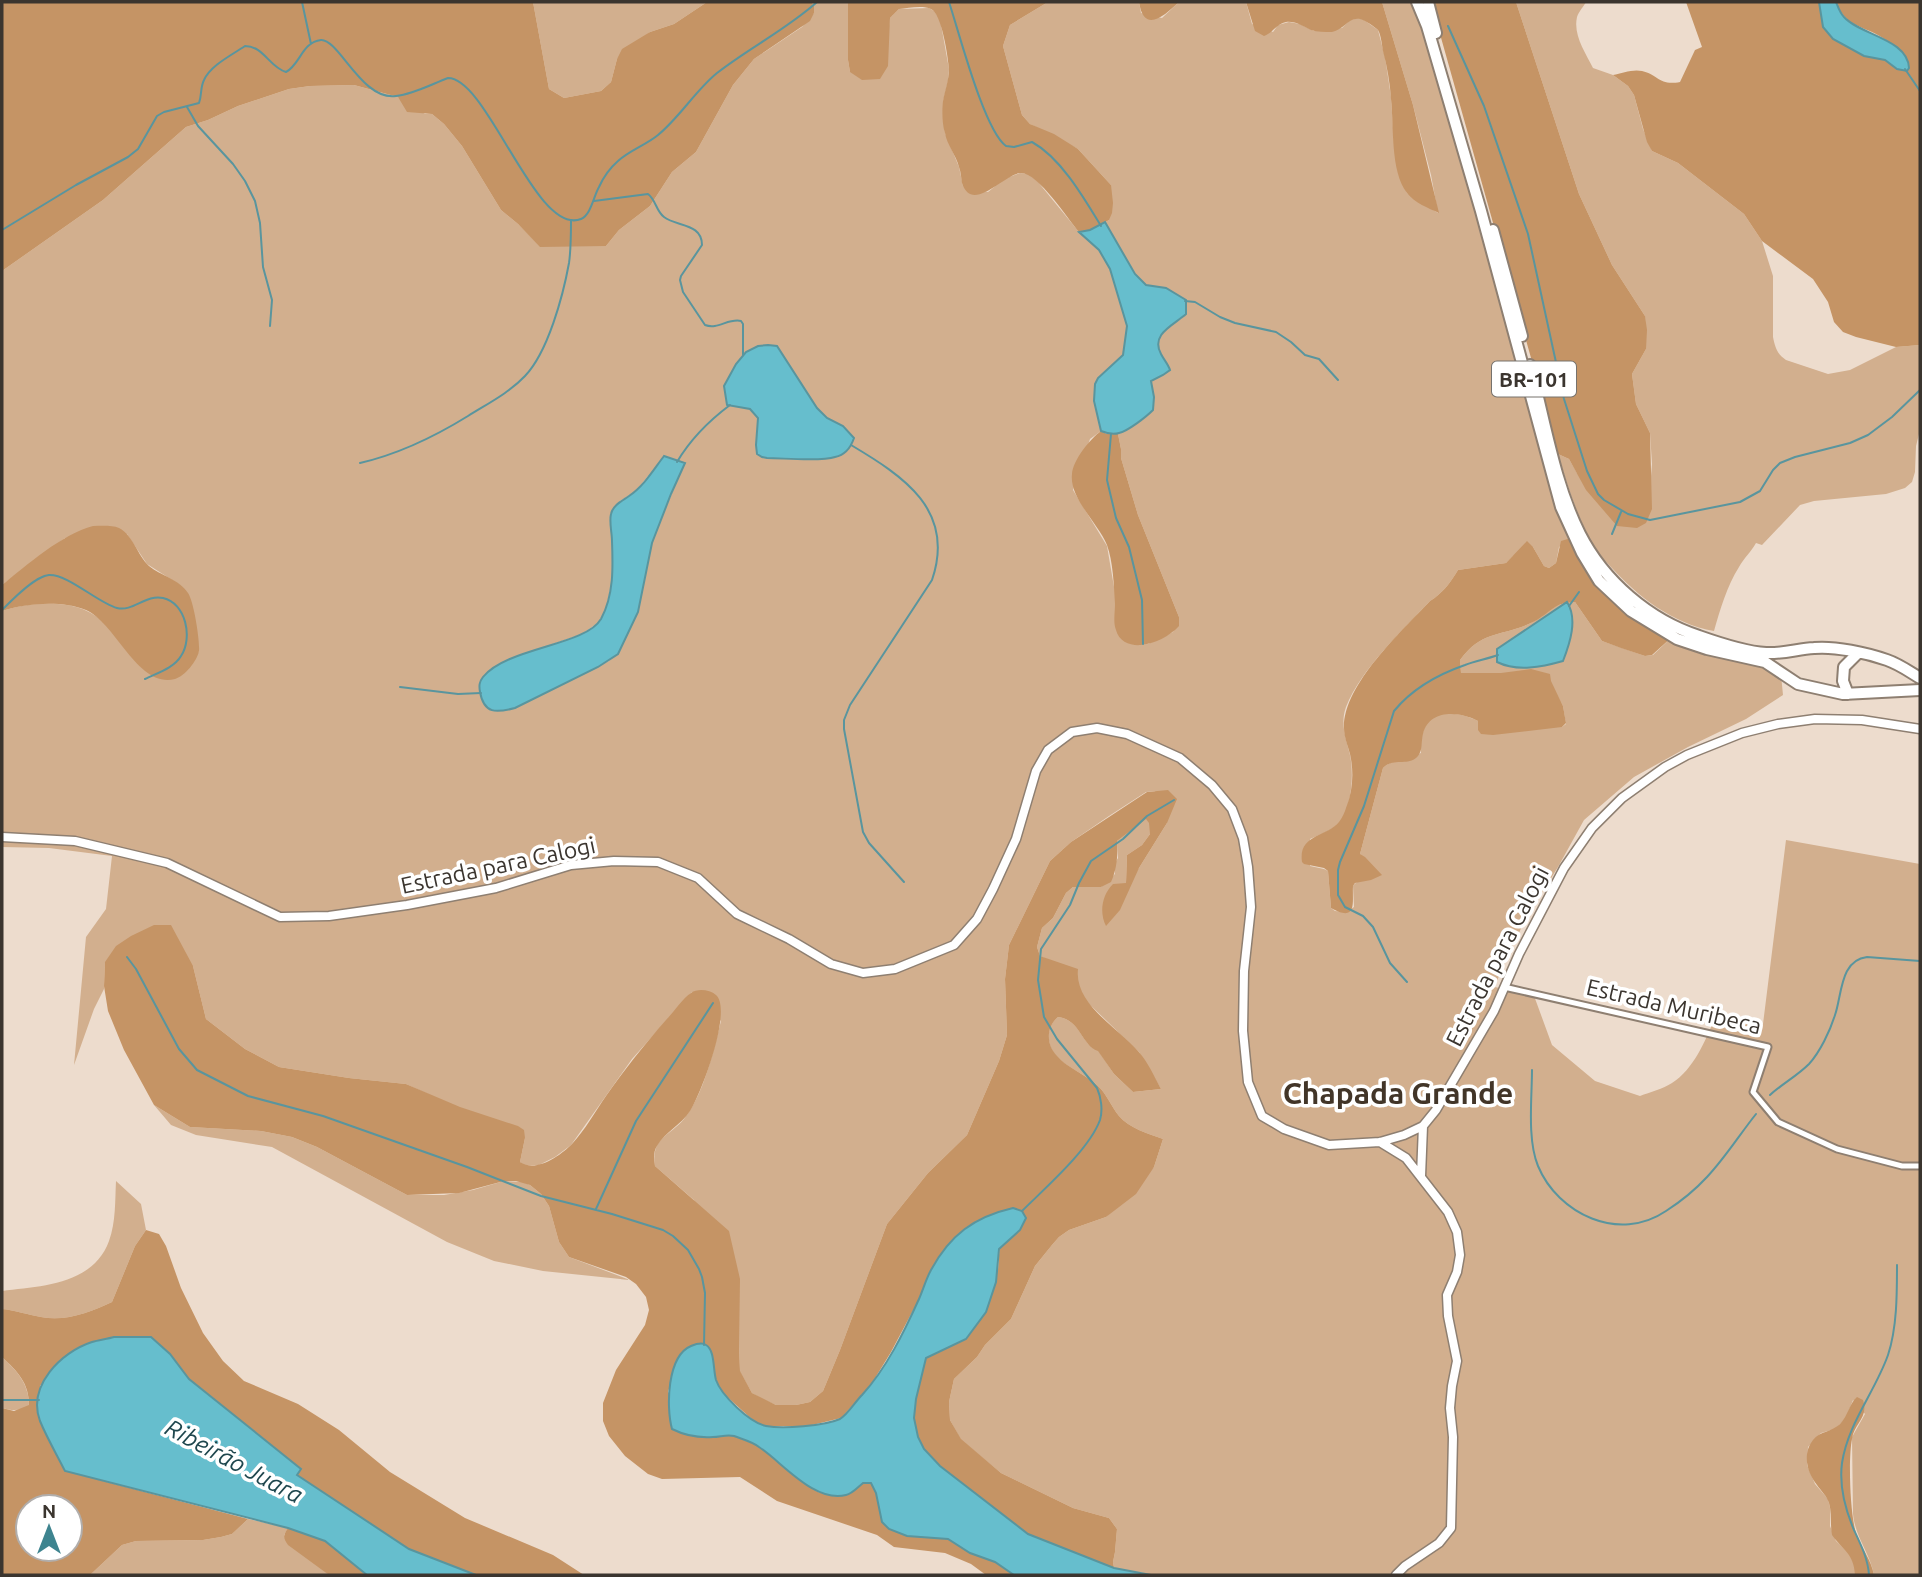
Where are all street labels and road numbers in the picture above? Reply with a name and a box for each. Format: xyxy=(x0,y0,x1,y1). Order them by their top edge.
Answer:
road number: BR-101 xyxy=(1492,362,1576,396)
street label: Estrada para Calogi xyxy=(398,832,598,898)
street label: Estrada para Calogi xyxy=(1441,862,1553,1050)
street label: Estrada Muribeca xyxy=(1584,974,1764,1038)

